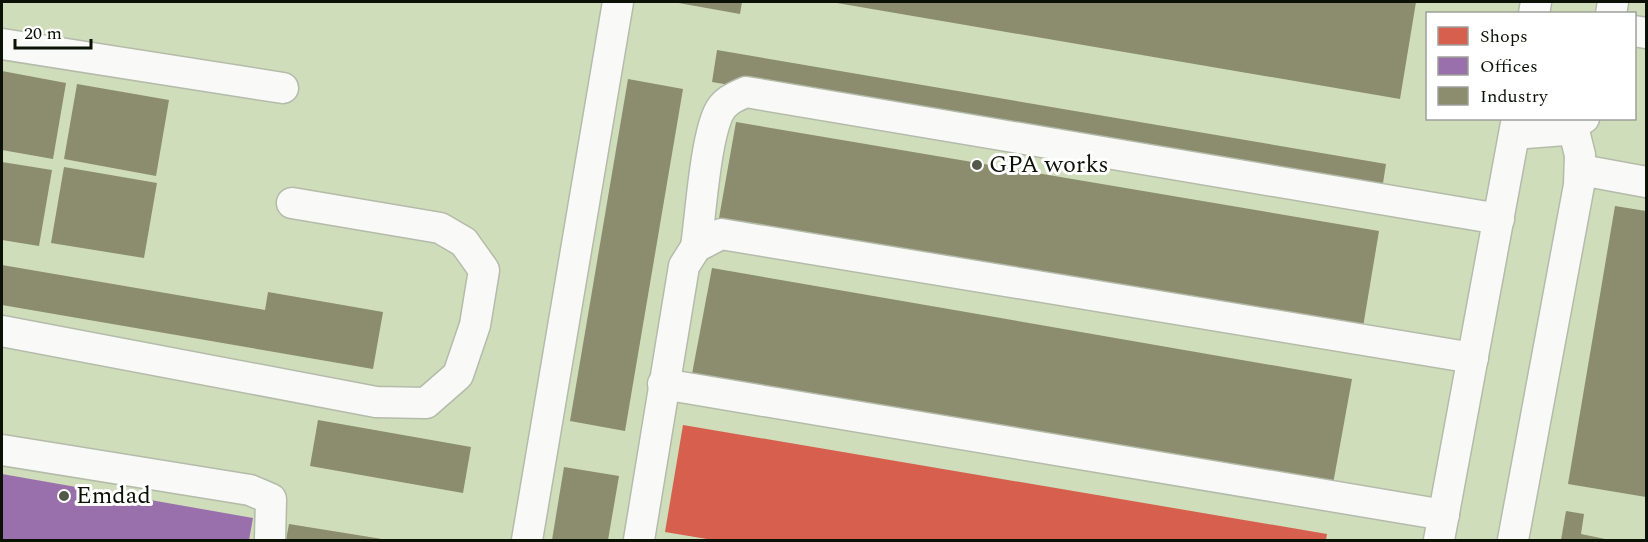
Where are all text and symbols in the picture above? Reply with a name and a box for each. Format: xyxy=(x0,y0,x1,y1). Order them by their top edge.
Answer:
scale bar xyxy=(15,12,92,50)
legend xyxy=(1426,12,1636,120)
text: 20 m xyxy=(24,20,62,47)
text: Shops xyxy=(1480,23,1528,50)
text: Offices xyxy=(1480,53,1538,80)
text: Industry xyxy=(1480,83,1549,110)
place label: GPA works xyxy=(989,147,1109,183)
marker: GPA works xyxy=(970,158,984,172)
place label: Emdad xyxy=(76,478,151,514)
marker: Emdad xyxy=(57,489,71,503)

